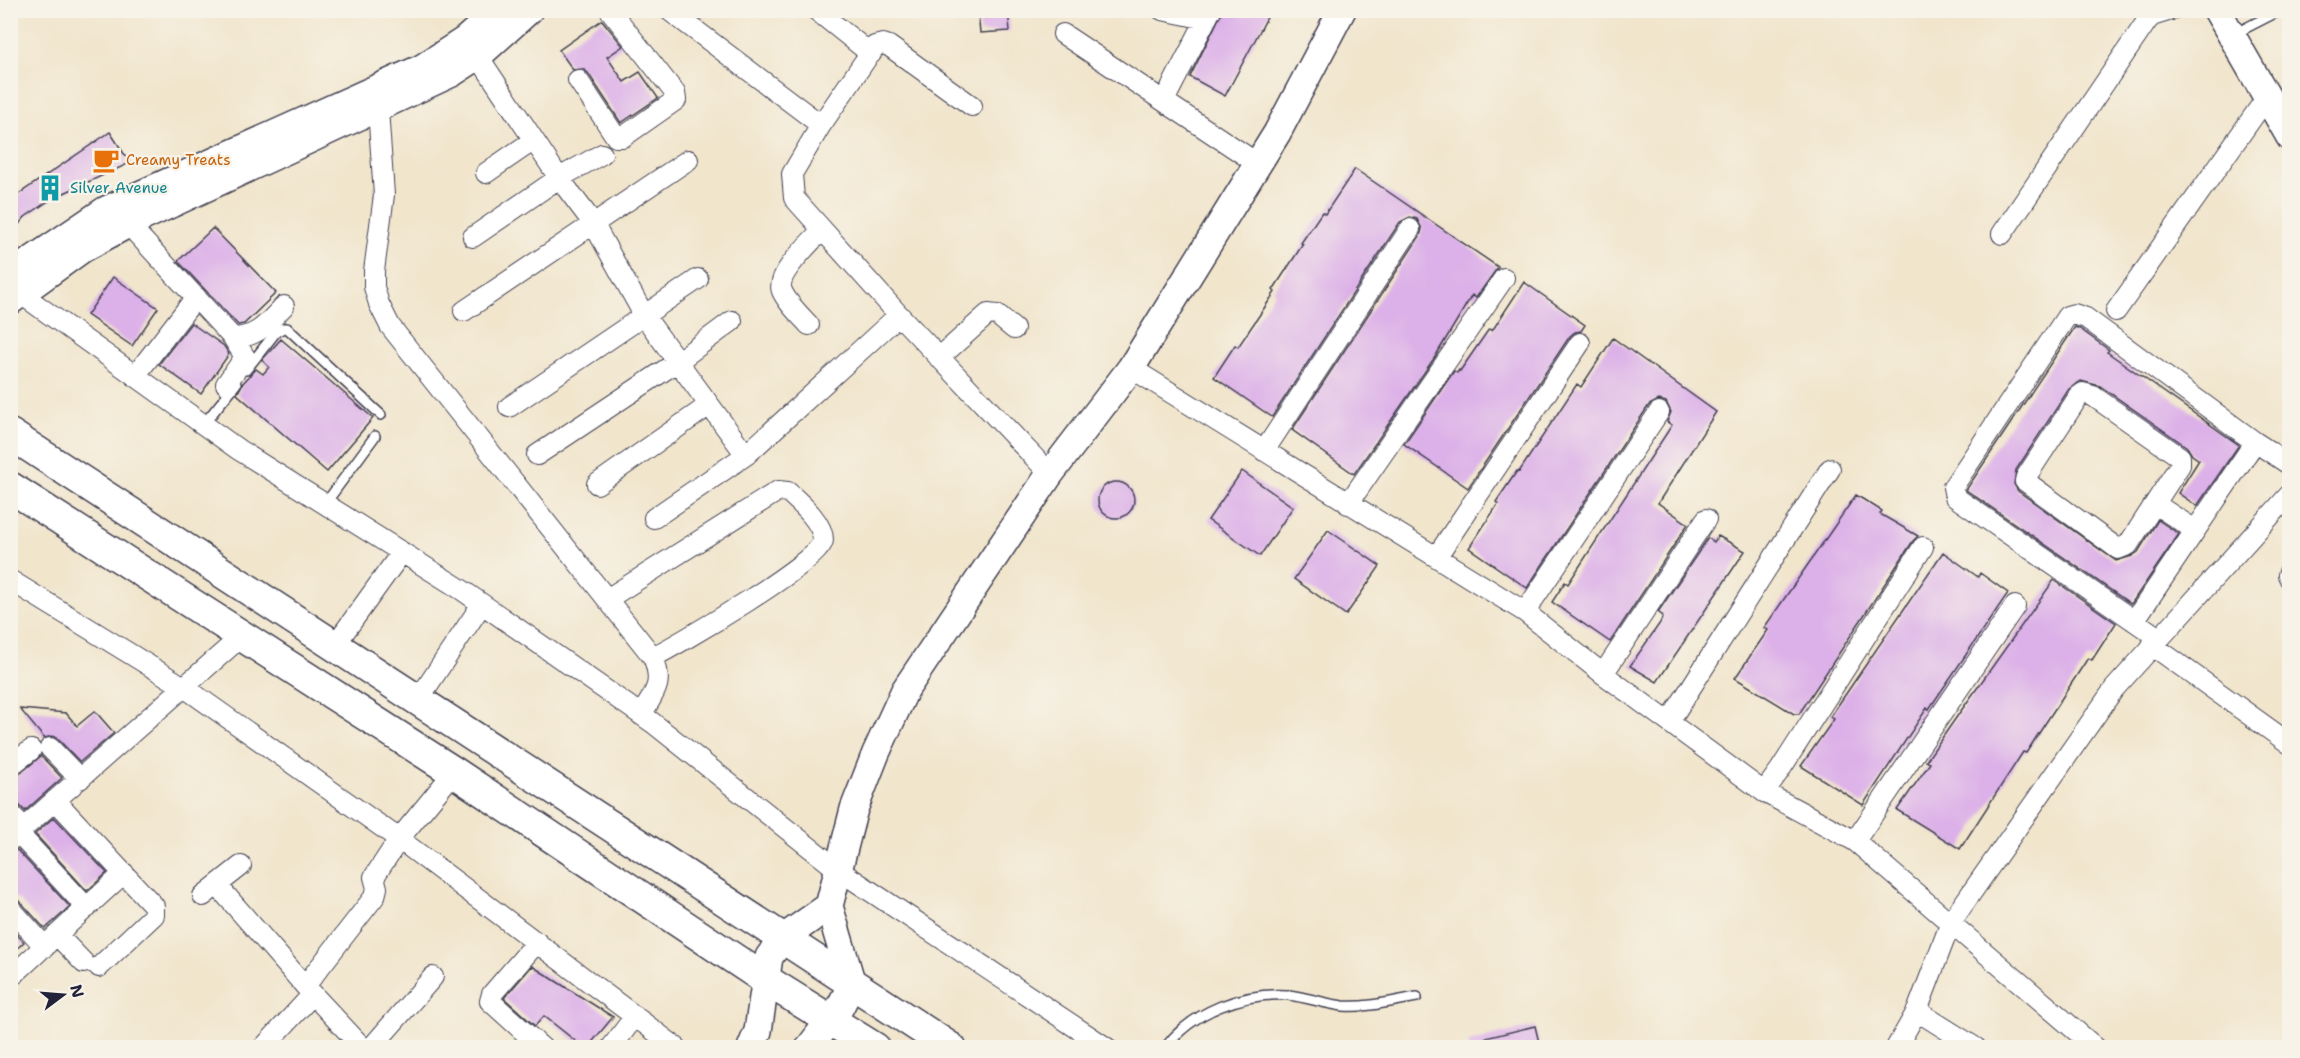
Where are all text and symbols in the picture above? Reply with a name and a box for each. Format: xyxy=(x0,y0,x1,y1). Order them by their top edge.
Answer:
cafe icon: Creamy Treats xyxy=(91,145,121,175)
place label: Creamy Treats xyxy=(126,150,231,170)
building icon: Silver Avenue xyxy=(35,173,65,203)
place label: Silver Avenue xyxy=(70,178,168,198)
north arrow xyxy=(33,965,93,1025)
text: N xyxy=(65,982,89,1000)

